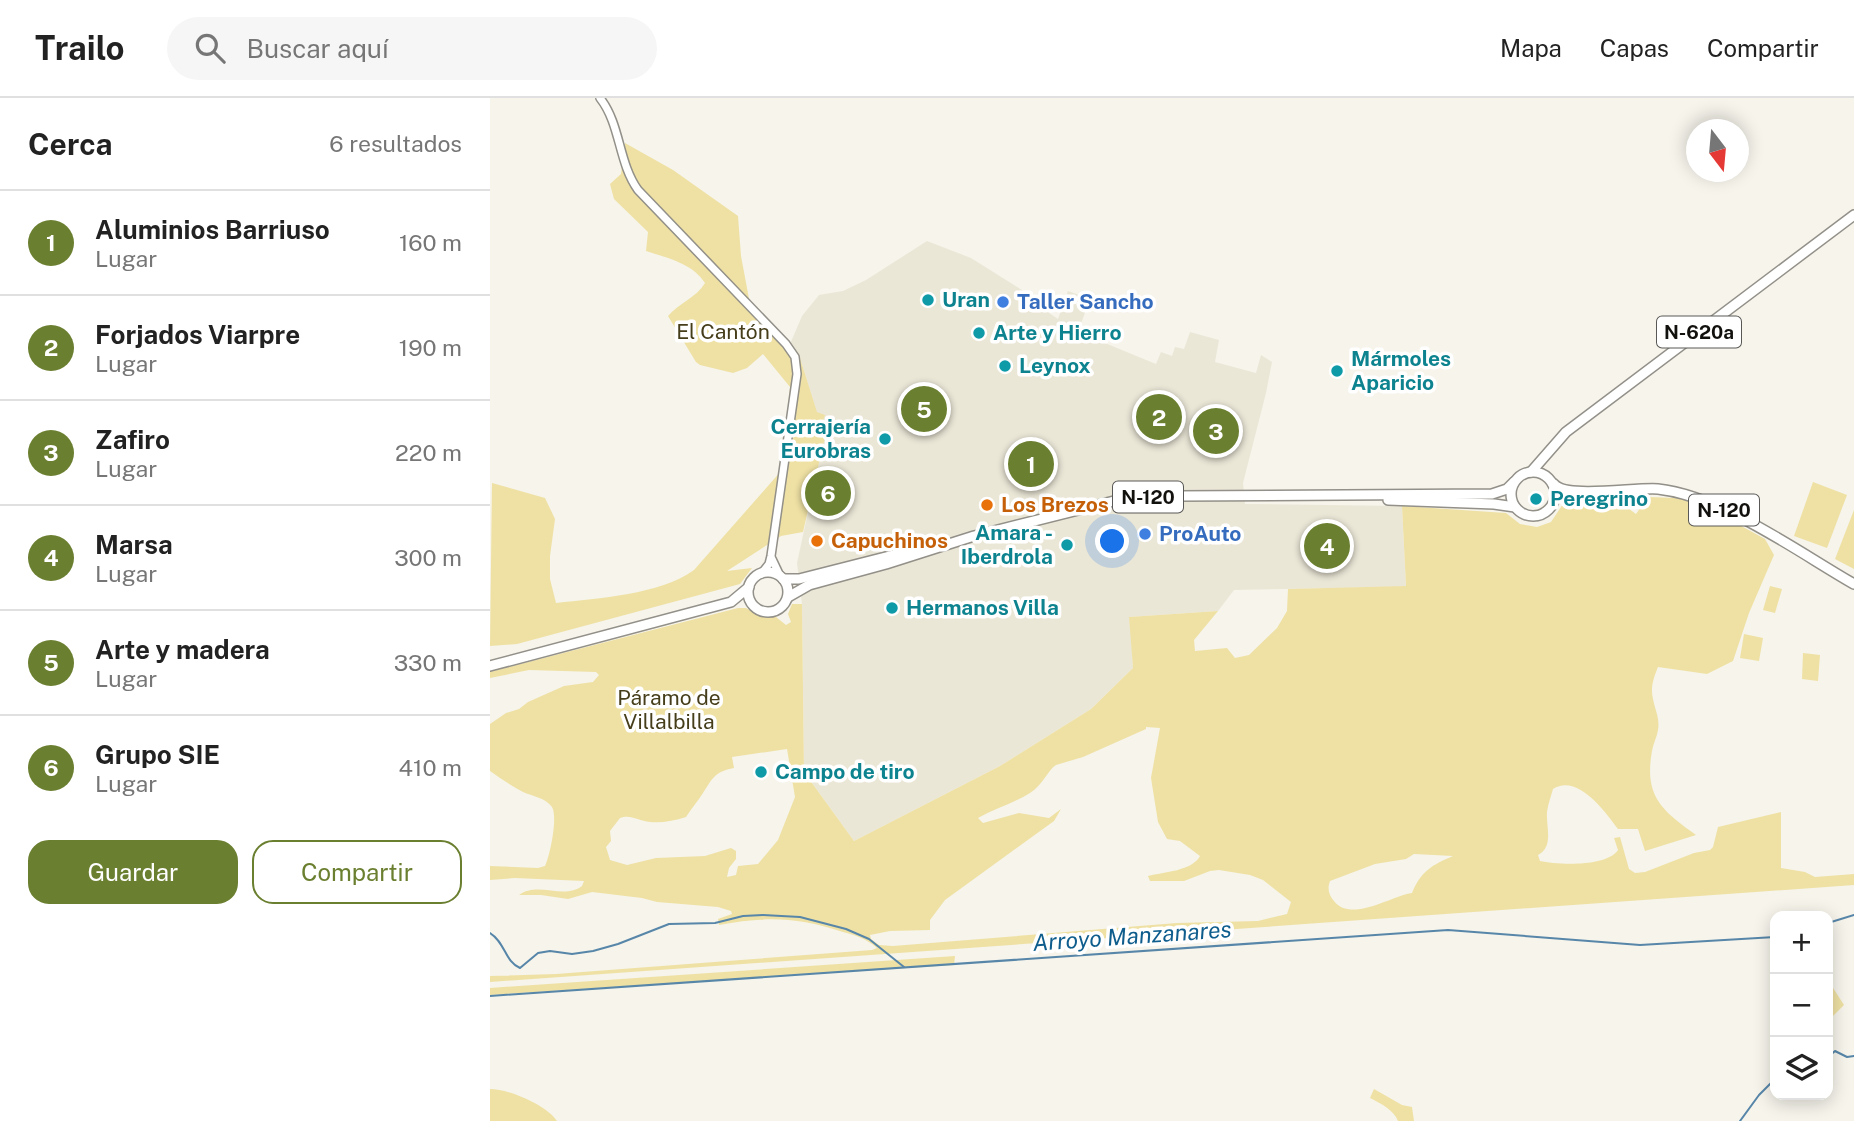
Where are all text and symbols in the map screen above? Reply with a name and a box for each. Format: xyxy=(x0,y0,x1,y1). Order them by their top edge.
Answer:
search box xyxy=(167,17,657,80)
text: Trailo xyxy=(35,29,125,67)
icon: search xyxy=(191,29,229,67)
text: Buscar aquí xyxy=(247,33,388,64)
text: Mapa xyxy=(1500,34,1562,62)
text: Capas xyxy=(1600,34,1669,62)
text: Compartir xyxy=(1707,34,1819,62)
north arrow xyxy=(1686,119,1749,182)
text: Cerca xyxy=(28,126,113,162)
text: 6 resultados xyxy=(329,130,462,157)
text: Aluminios Barriuso xyxy=(95,214,330,245)
text: 1 xyxy=(46,229,56,256)
text: 160 m xyxy=(399,229,462,256)
text: Lugar xyxy=(95,245,157,272)
place label: Uran xyxy=(942,287,990,312)
place label: Taller Sancho xyxy=(1017,289,1154,314)
marker: Uran xyxy=(920,292,936,308)
marker: Taller Sancho xyxy=(995,294,1011,310)
road number: N-620a xyxy=(1657,316,1741,348)
text: Forjados Viarpre xyxy=(95,319,300,350)
park label: El Cantón xyxy=(676,319,770,344)
place label: Arte y Hierro xyxy=(993,320,1122,345)
marker: Arte y Hierro xyxy=(971,325,987,341)
text: 2 xyxy=(44,334,58,361)
text: 190 m xyxy=(399,334,462,361)
place label: Mármoles Aparicio xyxy=(1351,346,1451,395)
text: Lugar xyxy=(95,350,157,377)
place label: Leynox xyxy=(1019,353,1091,378)
marker: Leynox xyxy=(997,358,1013,374)
marker: Mármoles Aparicio xyxy=(1329,363,1345,379)
pin: 5 xyxy=(901,383,947,435)
pin: 2 xyxy=(1136,391,1182,443)
pin: 3 xyxy=(1193,405,1239,457)
place label: Cerrajería Eurobras xyxy=(771,414,871,463)
text: Zafiro xyxy=(95,424,170,455)
marker: Cerrajería Eurobras xyxy=(877,431,893,447)
pin: 1 xyxy=(1008,438,1054,490)
text: 3 xyxy=(43,439,59,466)
text: 220 m xyxy=(395,439,462,466)
text: Lugar xyxy=(95,455,157,482)
pin: 6 xyxy=(805,467,851,519)
road number: N-120 xyxy=(1113,482,1183,512)
place label: Peregrino xyxy=(1550,486,1648,511)
marker: Peregrino xyxy=(1528,491,1544,507)
place label: Los Brezos xyxy=(1001,492,1109,517)
road number: N-120 xyxy=(1689,494,1759,526)
marker: Los Brezos xyxy=(979,497,995,513)
place label: Amara - Iberdrola xyxy=(961,520,1053,569)
pin: 4 xyxy=(1304,520,1350,572)
place label: ProAuto xyxy=(1159,521,1241,546)
your location xyxy=(1095,524,1129,558)
marker: ProAuto xyxy=(1137,526,1153,542)
place label: Capuchinos xyxy=(831,528,948,553)
text: Marsa xyxy=(95,529,173,560)
marker: Capuchinos xyxy=(809,533,825,549)
marker: Amara - Iberdrola xyxy=(1059,537,1075,553)
text: 4 xyxy=(43,544,59,571)
text: 300 m xyxy=(394,544,462,571)
text: Lugar xyxy=(95,560,157,587)
place label: Hermanos Villa xyxy=(906,595,1059,620)
marker: Hermanos Villa xyxy=(884,600,900,616)
text: Arte y madera xyxy=(95,634,270,665)
text: 5 xyxy=(43,649,59,676)
text: 330 m xyxy=(394,649,462,676)
text: Lugar xyxy=(95,665,157,692)
park label: Páramo de Villalbilla xyxy=(617,685,721,734)
text: Grupo SIE xyxy=(95,739,220,770)
text: 6 xyxy=(43,754,59,781)
text: 410 m xyxy=(399,754,462,781)
place label: Campo de tiro xyxy=(775,759,915,784)
marker: Campo de tiro xyxy=(753,764,769,780)
text: Lugar xyxy=(95,770,157,797)
button: Guardar xyxy=(28,840,238,904)
button: Compartir xyxy=(252,840,462,904)
map controls xyxy=(1770,911,1833,1100)
button: + xyxy=(1770,911,1833,974)
water label: Arroyo Manzanares xyxy=(1032,915,1232,956)
button: − xyxy=(1770,974,1833,1037)
button: layers xyxy=(1770,1037,1833,1100)

